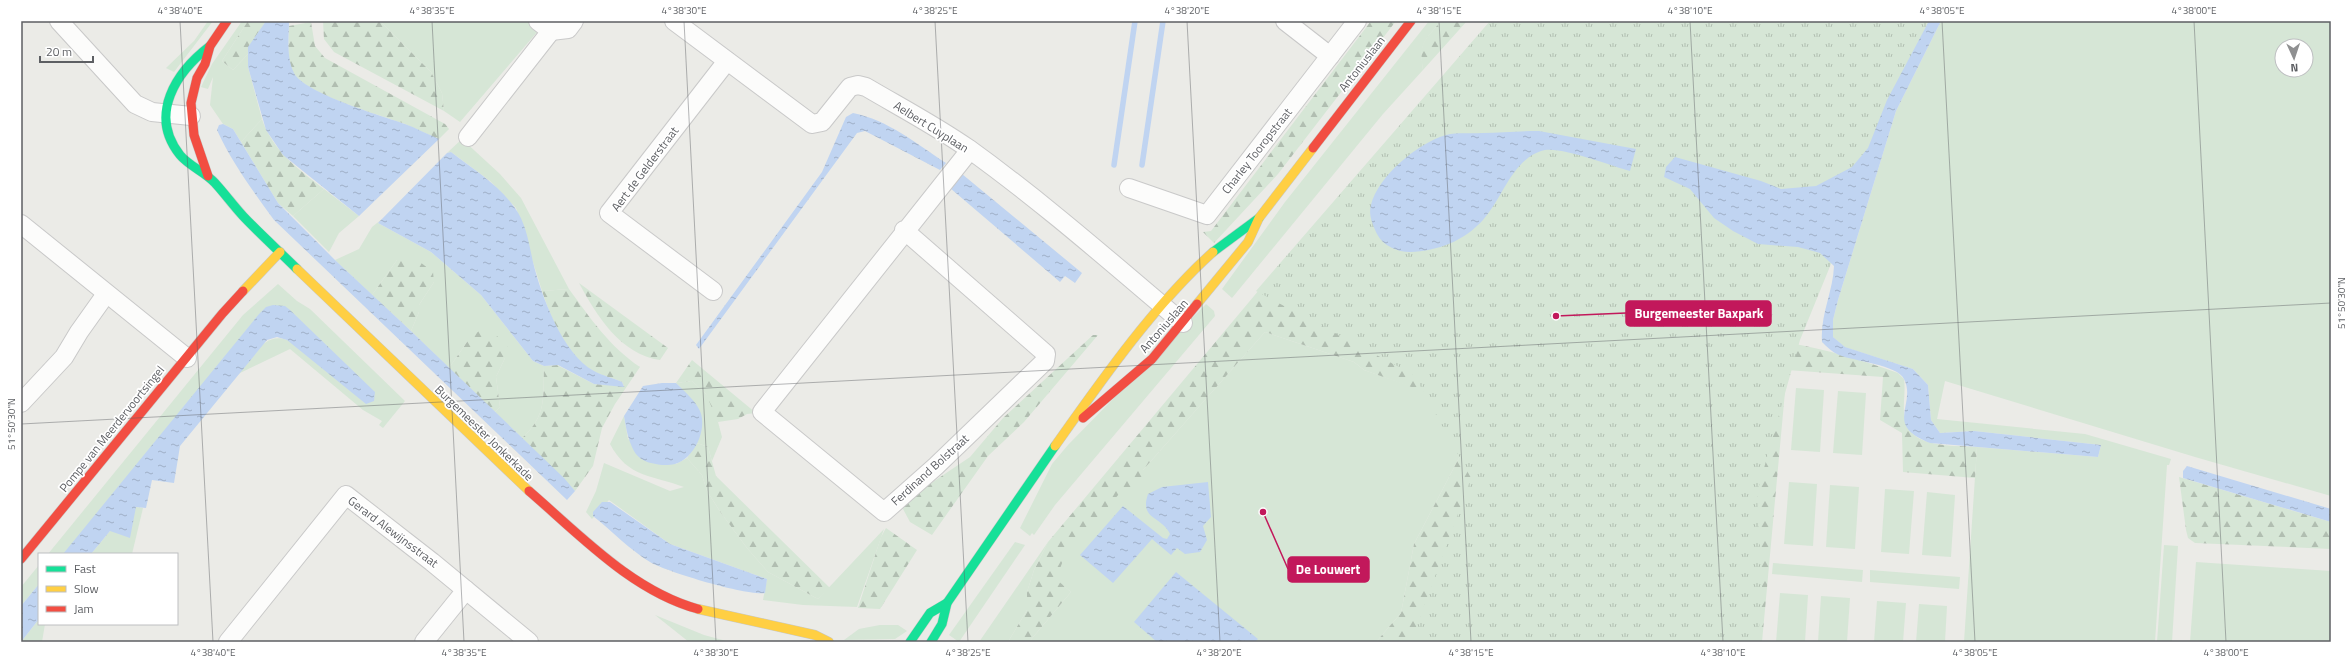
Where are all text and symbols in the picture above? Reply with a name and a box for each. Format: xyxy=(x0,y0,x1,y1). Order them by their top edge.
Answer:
text: 4°38'40"E xyxy=(158,3,203,18)
text: 4°38'35"E xyxy=(410,3,455,18)
text: 4°38'30"E xyxy=(662,3,707,18)
text: 4°38'25"E xyxy=(913,3,958,18)
text: 4°38'20"E xyxy=(1165,3,1210,18)
text: 4°38'15"E xyxy=(1417,3,1462,18)
text: 4°38'10"E xyxy=(1668,3,1713,18)
text: 4°38'05"E xyxy=(1920,3,1965,18)
text: 4°38'00"E xyxy=(2172,3,2217,18)
street label: Antoniuslaan xyxy=(1334,32,1390,96)
scale bar xyxy=(40,38,93,64)
north arrow xyxy=(2274,38,2314,78)
text: 20 m xyxy=(46,42,72,61)
text: N xyxy=(2290,60,2299,76)
street label: Aelbert Cuyplaan xyxy=(890,96,973,157)
street label: Charley Tooropstraat xyxy=(1217,103,1297,198)
street label: Aert de Gelderstraat xyxy=(606,122,683,215)
text: 51°50'30"N xyxy=(2334,277,2349,329)
street label: Antoniuslaan xyxy=(1135,294,1193,357)
callout: Burgemeester Baxpark xyxy=(1626,301,1771,326)
text: Burgemeester Baxpark xyxy=(1635,303,1764,323)
street label: Pompe van Meerdervoortsingel xyxy=(54,361,169,496)
street label: Burgemeester Jonkerkade xyxy=(431,380,538,485)
text: 51°50'30"N xyxy=(4,398,19,450)
street label: Ferdinand Bolstraat xyxy=(886,429,974,510)
street label: Gerard Alewijnsstraat xyxy=(344,491,443,572)
legend xyxy=(38,553,178,625)
callout: De Louwert xyxy=(1288,557,1369,582)
text: Fast xyxy=(74,559,97,578)
text: De Louwert xyxy=(1296,559,1360,579)
text: Slow xyxy=(74,579,99,598)
text: Jam xyxy=(74,599,94,618)
text: 4°38'40"E xyxy=(191,645,236,660)
text: 4°38'35"E xyxy=(442,645,487,660)
text: 4°38'30"E xyxy=(694,645,739,660)
text: 4°38'25"E xyxy=(946,645,991,660)
text: 4°38'20"E xyxy=(1197,645,1242,660)
text: 4°38'15"E xyxy=(1449,645,1494,660)
text: 4°38'10"E xyxy=(1701,645,1746,660)
text: 4°38'05"E xyxy=(1953,645,1998,660)
text: 4°38'00"E xyxy=(2204,645,2249,660)

